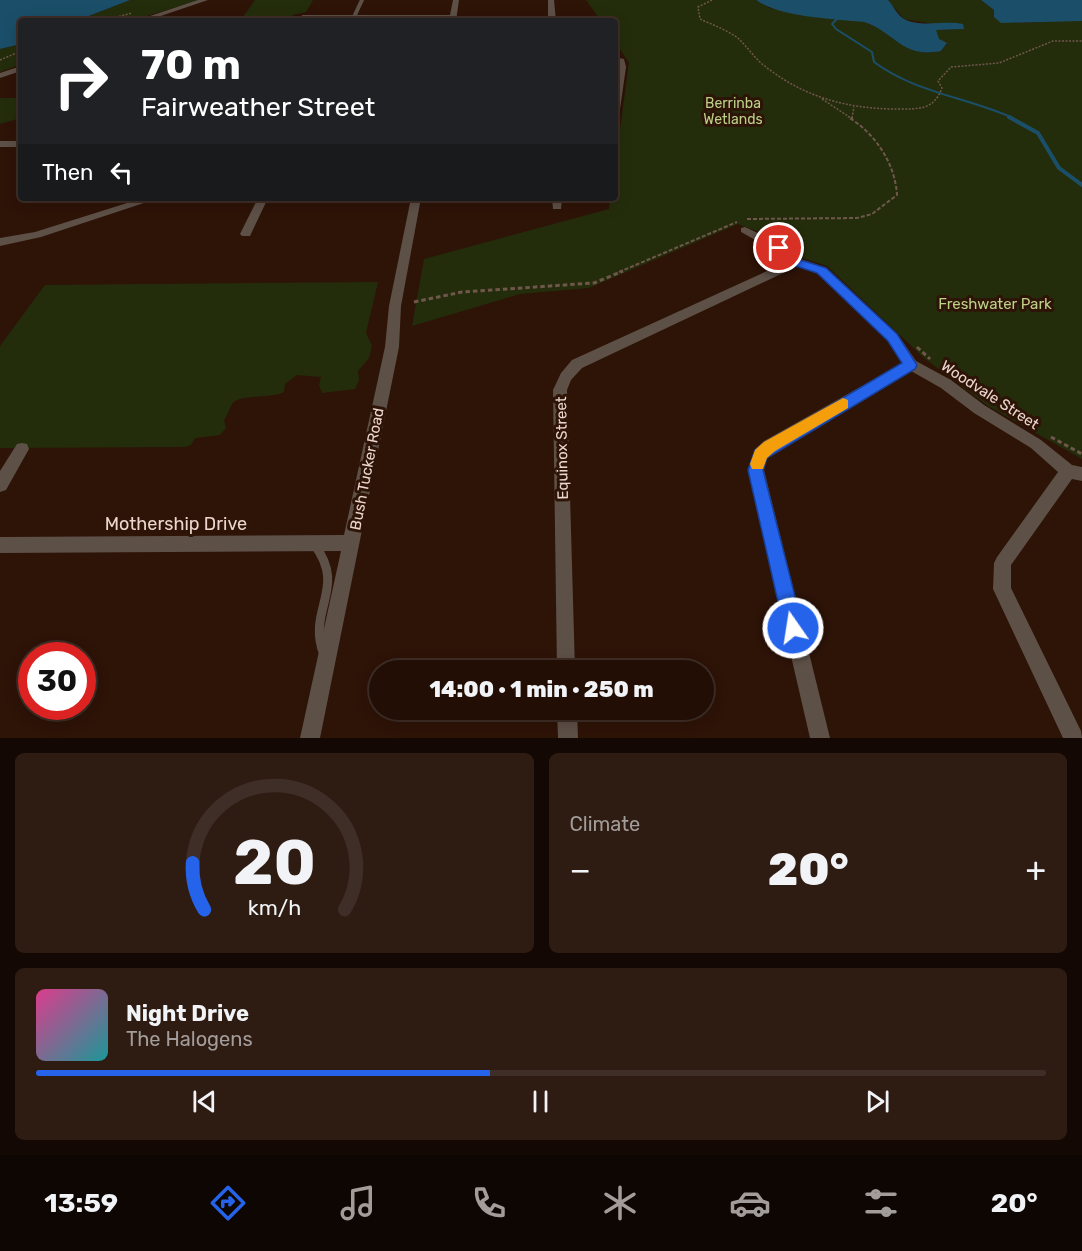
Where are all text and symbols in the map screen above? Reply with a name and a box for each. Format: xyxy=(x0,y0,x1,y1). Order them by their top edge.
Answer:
text: 70 m xyxy=(141,40,241,90)
icon: right xyxy=(42,42,120,120)
text: Fairweather Street xyxy=(141,91,375,123)
park label: Berrinba Wetlands xyxy=(703,95,763,128)
icon: left xyxy=(105,156,138,189)
text: Then xyxy=(42,159,93,186)
pin xyxy=(753,222,804,273)
icon: arrive xyxy=(762,231,795,264)
park label: Freshwater Park xyxy=(938,295,1052,313)
street label: Woodvale Street xyxy=(938,357,1042,433)
street label: Equinox Street xyxy=(552,396,572,500)
street label: Bush Tucker Road xyxy=(346,406,388,532)
street label: Mothership Drive xyxy=(105,513,247,535)
position arrow xyxy=(761,596,825,660)
speed limit sign: 30 xyxy=(18,642,96,720)
text: 14:00 · 1 min · 250 m xyxy=(429,676,654,703)
text: Climate xyxy=(570,812,640,836)
text: 20 xyxy=(233,826,316,900)
text: 20° xyxy=(768,843,849,896)
text: − xyxy=(570,850,591,889)
text: + xyxy=(1025,850,1046,889)
text: km/h xyxy=(247,895,301,920)
text: Night Drive xyxy=(126,1000,249,1027)
text: The Halogens xyxy=(126,1027,253,1051)
icon: previous xyxy=(188,1085,221,1118)
icon: pause xyxy=(524,1085,557,1118)
icon: next xyxy=(861,1085,894,1118)
icon: directions xyxy=(207,1182,249,1224)
icon: music xyxy=(337,1182,379,1224)
icon: phone xyxy=(468,1182,510,1224)
icon: climate xyxy=(599,1182,641,1224)
icon: car xyxy=(729,1182,771,1224)
icon: filters xyxy=(860,1182,902,1224)
text: 13:59 xyxy=(44,1187,118,1219)
text: 20° xyxy=(991,1187,1038,1219)

